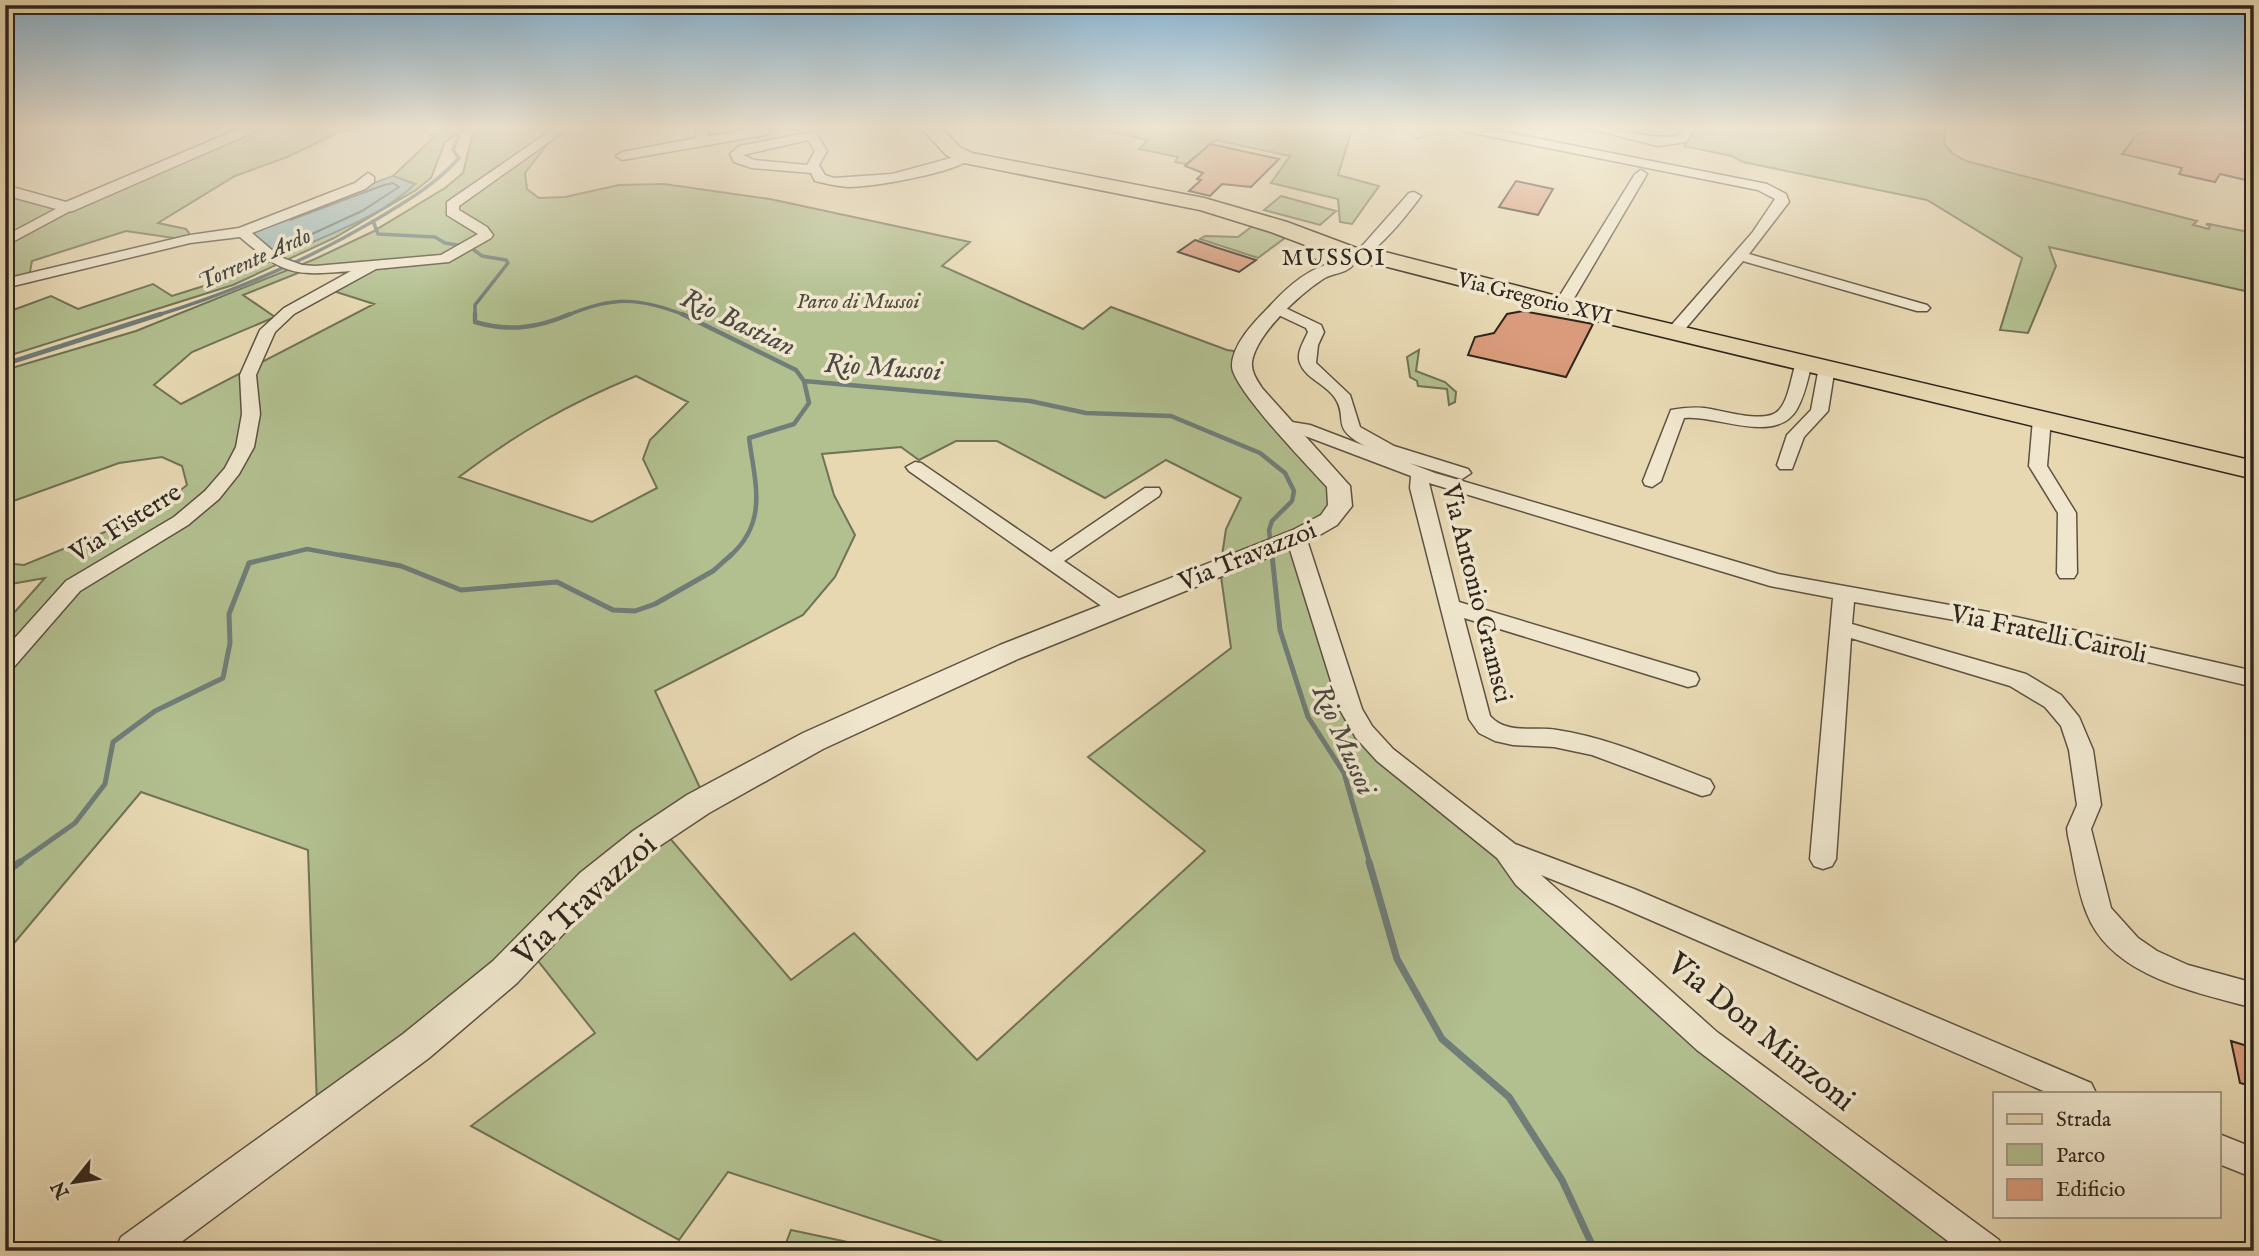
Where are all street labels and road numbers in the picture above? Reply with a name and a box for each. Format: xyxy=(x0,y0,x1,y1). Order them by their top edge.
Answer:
street label: Via Gregorio XVI xyxy=(1453,267,1615,332)
street label: Via Fisterre xyxy=(63,476,188,571)
street label: Via Antonio Gramsci xyxy=(1433,480,1520,706)
street label: Via Travazzoi xyxy=(1173,514,1321,599)
street label: Via Fratelli Cairoli xyxy=(1947,597,2150,671)
street label: Via Travazzoi xyxy=(504,826,666,977)
street label: Via Don Minzoni xyxy=(1657,944,1863,1121)

